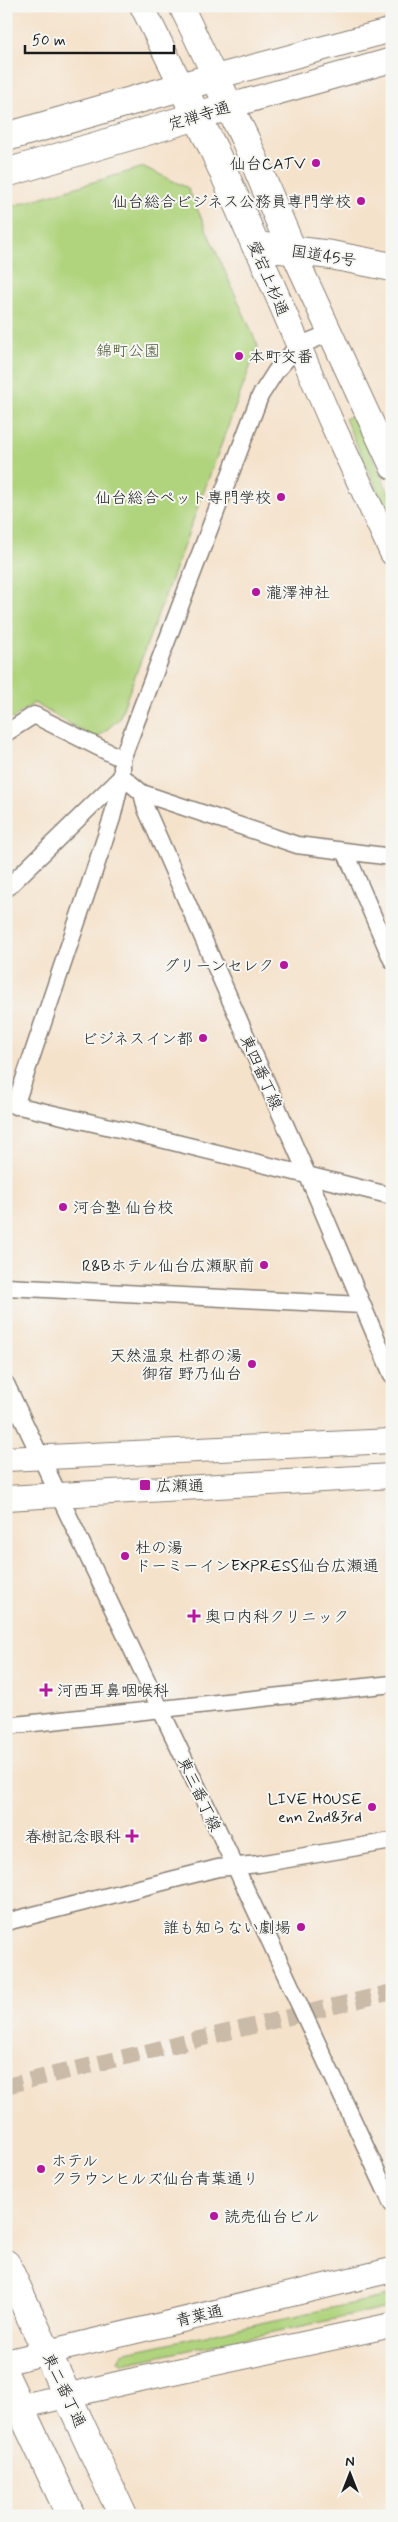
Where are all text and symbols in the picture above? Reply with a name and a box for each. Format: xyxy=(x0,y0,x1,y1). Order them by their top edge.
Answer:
scale bar xyxy=(25,22,174,54)
text: 50 m xyxy=(32,31,66,51)
street label: 定禅寺通 xyxy=(166,97,233,136)
place label: 仙台CATV xyxy=(230,154,306,175)
marker: 仙台CATV xyxy=(310,157,322,169)
place label: 仙台総合ビジネス公務員専門学校 xyxy=(112,192,351,213)
marker: 仙台総合ビジネス公務員専門学校 xyxy=(355,195,367,207)
street label: 愛宕上杉通 xyxy=(242,238,293,320)
street label: 国道45号 xyxy=(290,241,358,272)
park label: 錦町公園 xyxy=(96,341,160,362)
place label: 本町交番 xyxy=(249,347,313,368)
marker: 本町交番 xyxy=(233,350,245,362)
place label: 仙台総合ペット専門学校 xyxy=(95,488,271,509)
marker: 仙台総合ペット専門学校 xyxy=(275,491,287,503)
place label: 瀧澤神社 xyxy=(266,583,330,604)
marker: 瀧澤神社 xyxy=(250,586,262,598)
place label: グリーンセレク xyxy=(163,956,274,977)
marker: グリーンセレク xyxy=(278,959,290,971)
place label: ビジネスイン都 xyxy=(82,1029,193,1050)
marker: ビジネスイン都 xyxy=(197,1032,209,1044)
street label: 東四番丁線 xyxy=(235,1032,286,1113)
place label: 河合塾 仙台校 xyxy=(73,1198,173,1219)
marker: 河合塾 仙台校 xyxy=(57,1201,69,1213)
place label: R&Bホテル仙台広瀬駅前 xyxy=(82,1256,254,1277)
marker: R&Bホテル仙台広瀬駅前 xyxy=(258,1259,270,1271)
place label: 天然温泉 杜都の湯 御宿 野乃仙台 xyxy=(110,1346,242,1385)
marker: 天然温泉 杜都の湯 御宿 野乃仙台 xyxy=(246,1358,258,1370)
place label: 広瀬通 xyxy=(156,1476,204,1497)
marker: 広瀬通 xyxy=(138,1478,152,1492)
place label: 杜の湯 ドーミーインEXPRESS仙台広瀬通 xyxy=(135,1538,379,1577)
marker: 杜の湯 ドーミーインEXPRESS仙台広瀬通 xyxy=(119,1550,131,1562)
place label: 奥口内科クリニック xyxy=(205,1607,349,1628)
marker: 奥口内科クリニック xyxy=(187,1609,201,1623)
place label: 河西耳鼻咽喉科 xyxy=(57,1681,169,1702)
marker: 河西耳鼻咽喉科 xyxy=(39,1683,53,1697)
street label: 東三番丁線 xyxy=(172,1754,225,1835)
place label: LIVE HOUSE enn 2nd&3rd xyxy=(268,1789,362,1828)
marker: LIVE HOUSE enn 2nd&3rd xyxy=(366,1801,378,1813)
place label: 春樹記念眼科 xyxy=(25,1827,121,1848)
marker: 春樹記念眼科 xyxy=(125,1829,139,1843)
place label: 誰も知らない劇場 xyxy=(163,1918,291,1939)
marker: 誰も知らない劇場 xyxy=(295,1921,307,1933)
place label: ホテル クラウンヒルズ仙台青葉通り xyxy=(51,2151,259,2190)
marker: ホテル クラウンヒルズ仙台青葉通り xyxy=(35,2163,47,2175)
place label: 読売仙台ビル xyxy=(224,2207,320,2228)
marker: 読売仙台ビル xyxy=(208,2210,220,2222)
street label: 青葉通 xyxy=(174,2301,225,2332)
street label: 東二番丁通 xyxy=(37,2350,90,2431)
north arrow xyxy=(326,2450,376,2500)
text: N xyxy=(345,2453,355,2471)

